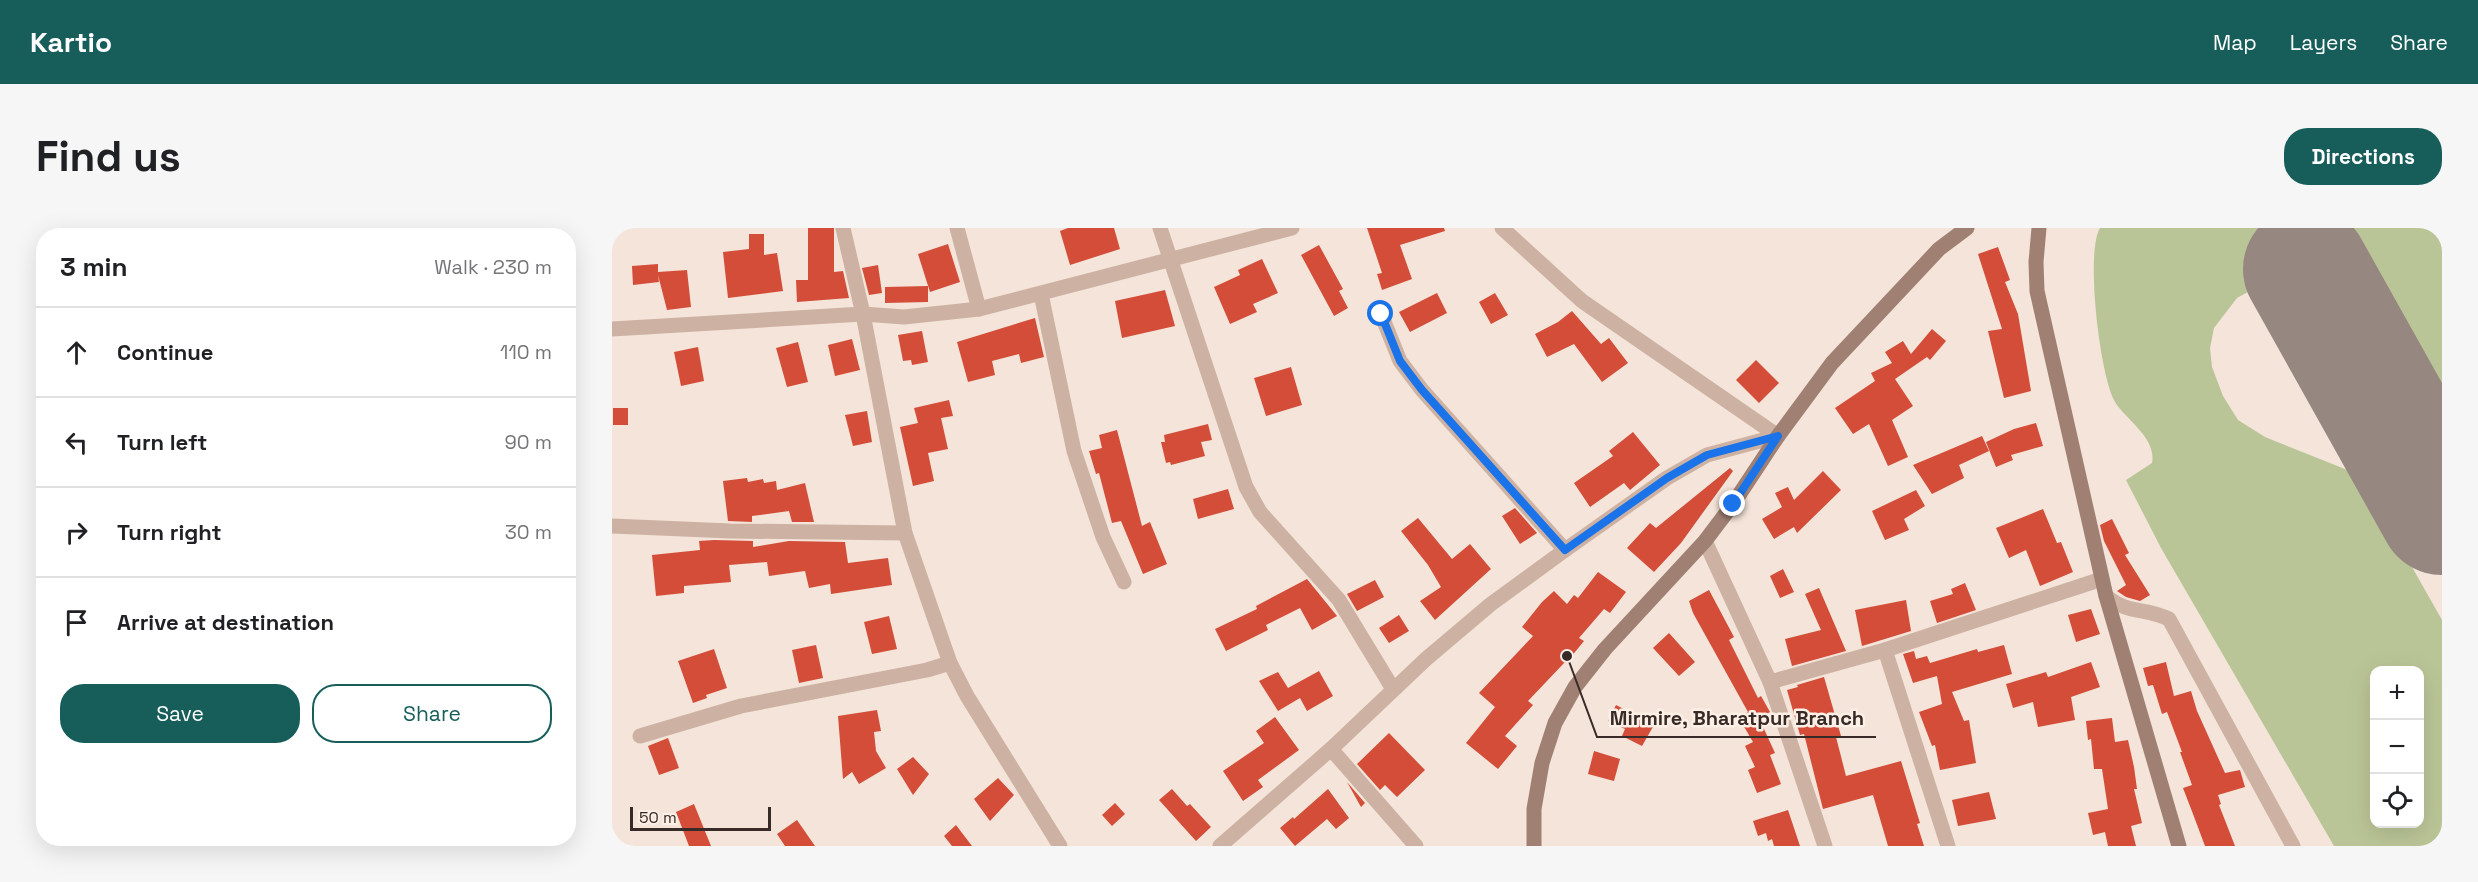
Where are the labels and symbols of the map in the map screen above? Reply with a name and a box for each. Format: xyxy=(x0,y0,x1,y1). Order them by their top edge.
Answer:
route start xyxy=(1367,300,1393,326)
route end xyxy=(1719,490,1745,516)
callout: Mirmire, Bharatpur Branch xyxy=(1597,699,1876,737)
text: Mirmire, Bharatpur Branch xyxy=(1610,705,1864,731)
scale bar xyxy=(630,804,771,832)

